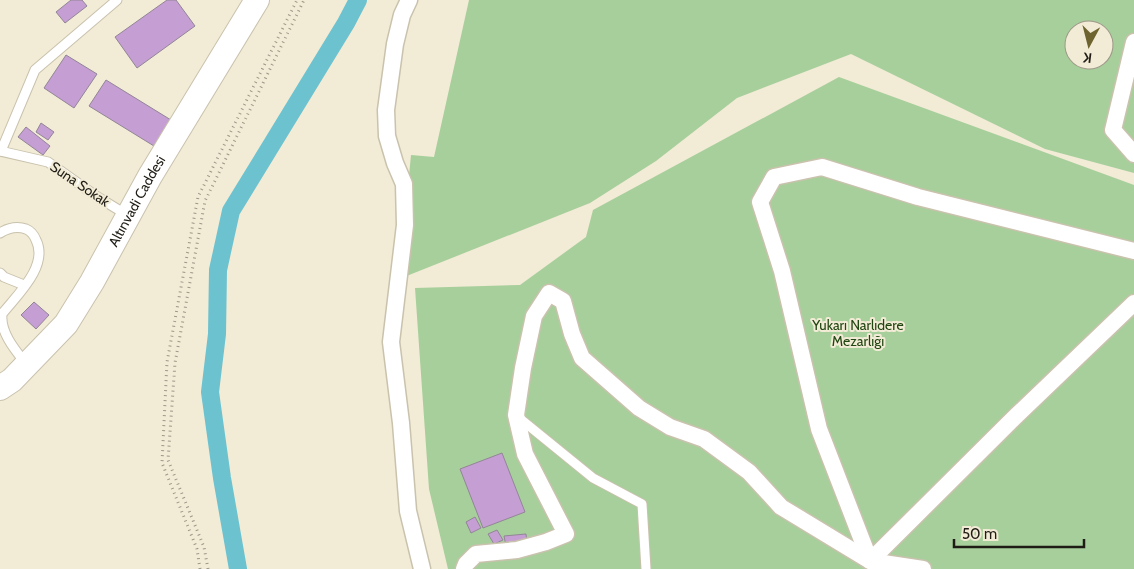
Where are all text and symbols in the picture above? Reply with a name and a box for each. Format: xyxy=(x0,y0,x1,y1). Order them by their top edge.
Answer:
north arrow xyxy=(1064,20,1114,70)
text: K xyxy=(1082,48,1093,67)
street label: Altınvadi Caddesi xyxy=(104,152,169,250)
street label: Suna Sokak xyxy=(47,157,114,211)
park label: Yukarı Narlıdere Mezarlığı xyxy=(811,316,904,350)
scale bar xyxy=(954,516,1084,548)
text: 50 m xyxy=(962,525,997,543)

